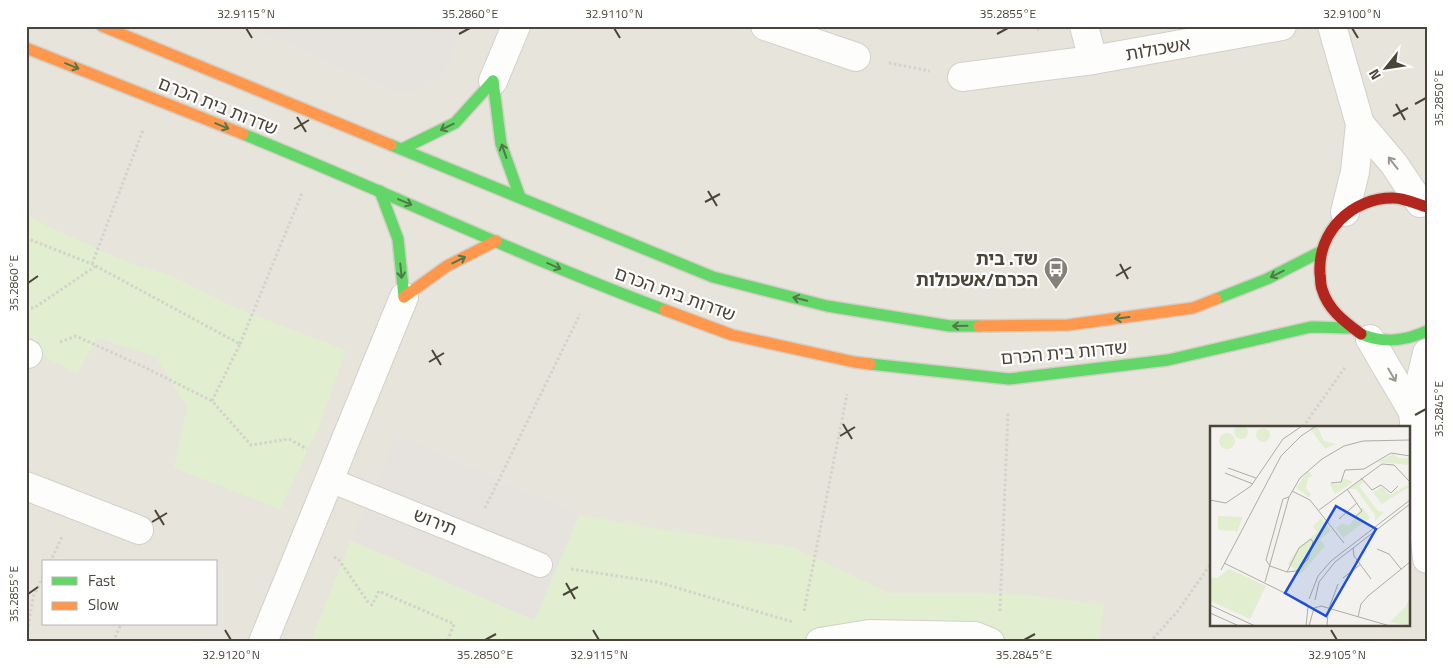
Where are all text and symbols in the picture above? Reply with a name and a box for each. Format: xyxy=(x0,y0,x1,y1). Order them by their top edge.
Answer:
text: 32.9115°N xyxy=(217,4,275,23)
text: 35.2860°E xyxy=(442,4,498,23)
text: 32.9110°N xyxy=(585,4,643,23)
text: 35.2855°E xyxy=(980,4,1036,23)
text: 32.9100°N xyxy=(1323,4,1381,23)
street label: אשכולות xyxy=(1123,30,1193,67)
north arrow xyxy=(1360,42,1410,92)
one-way arrow xyxy=(63,62,79,71)
text: N xyxy=(1363,65,1386,84)
street label: שדרות בית הכרם xyxy=(154,69,282,142)
text: 35.2850°E xyxy=(1429,70,1448,126)
one-way arrow xyxy=(439,122,454,132)
one-way arrow xyxy=(215,123,230,132)
one-way arrow xyxy=(499,144,508,160)
one-way arrow xyxy=(1387,157,1398,170)
one-way arrow xyxy=(397,197,412,207)
place label: שד. בית הכרם/אשכולות xyxy=(916,245,1038,293)
text: 35.2860°E xyxy=(4,255,23,311)
one-way arrow xyxy=(451,255,466,265)
bus stop icon: שד. בית הכרם/אשכולות xyxy=(1043,256,1069,290)
street label: שדרות בית הכרם xyxy=(611,259,740,328)
one-way arrow xyxy=(546,262,561,272)
one-way arrow xyxy=(397,263,406,279)
one-way arrow xyxy=(1270,270,1285,279)
one-way arrow xyxy=(792,294,808,303)
one-way arrow xyxy=(1114,313,1130,323)
one-way arrow xyxy=(952,321,968,331)
street label: שדרות בית הכרם xyxy=(999,334,1128,371)
one-way arrow xyxy=(1388,367,1397,382)
text: 35.2845°E xyxy=(1429,381,1448,437)
inset map xyxy=(1210,426,1410,626)
street label: תירוש xyxy=(409,501,461,542)
legend xyxy=(42,560,218,626)
text: 35.2855°E xyxy=(4,566,23,622)
text: Fast xyxy=(88,569,116,592)
text: Slow xyxy=(88,593,119,616)
text: 32.9120°N xyxy=(202,645,260,664)
text: 35.2850°E xyxy=(457,645,513,664)
text: 32.9115°N xyxy=(570,645,628,664)
text: 35.2845°E xyxy=(996,645,1052,664)
text: 32.9105°N xyxy=(1308,645,1366,664)

